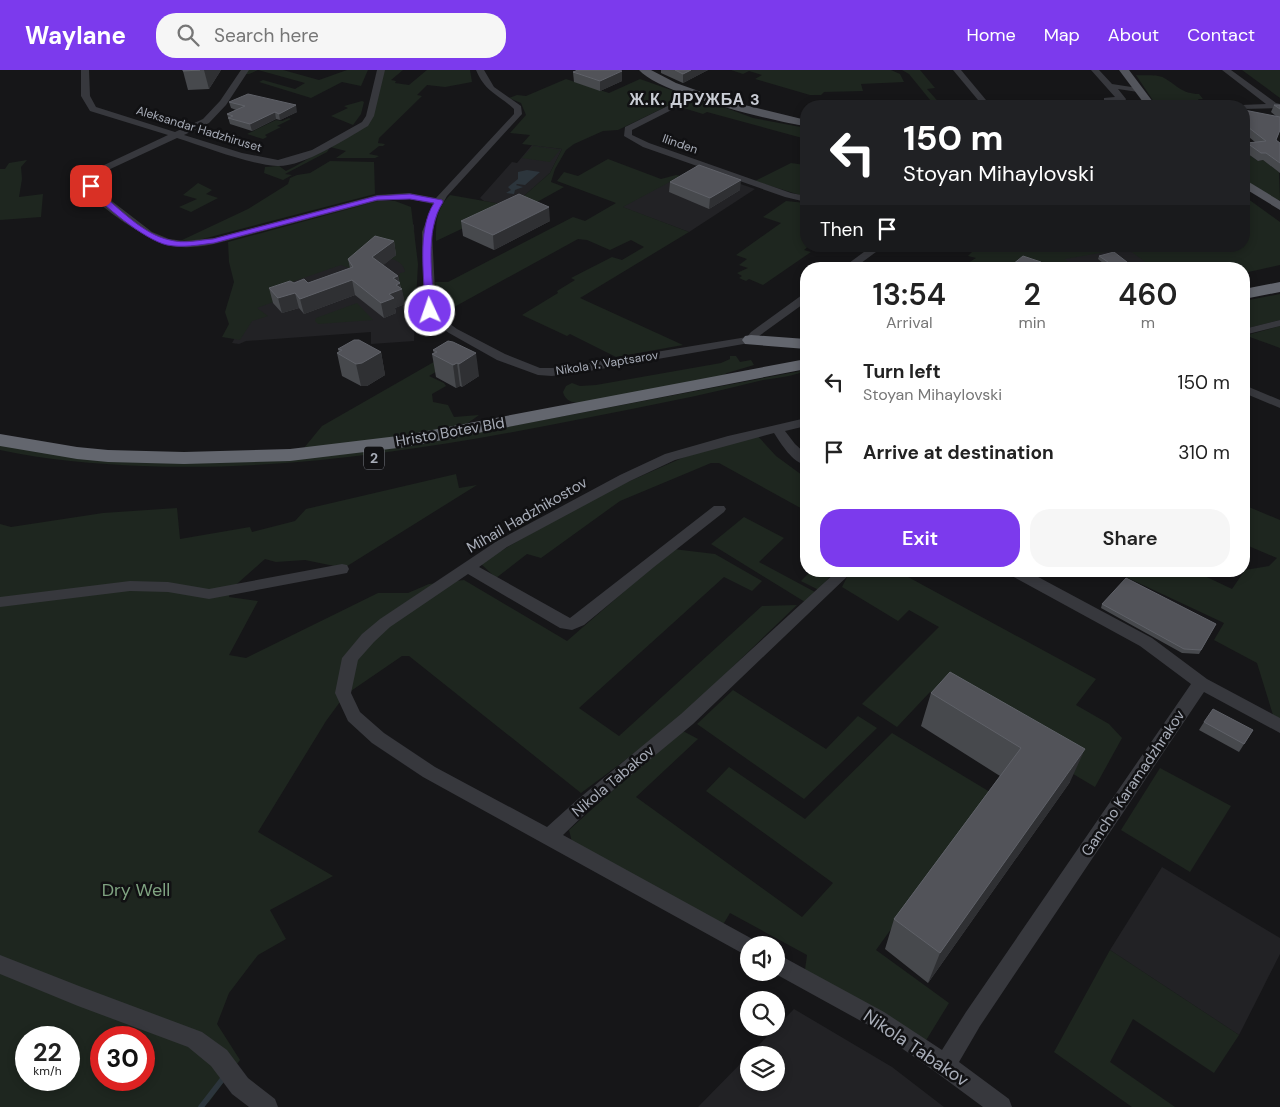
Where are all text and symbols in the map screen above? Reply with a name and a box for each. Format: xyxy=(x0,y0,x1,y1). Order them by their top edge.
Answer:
search box xyxy=(156,13,506,58)
text: Waylane xyxy=(25,20,126,51)
icon: search xyxy=(174,21,202,49)
text: Search here xyxy=(214,23,319,48)
text: Home xyxy=(966,23,1016,47)
text: Map xyxy=(1044,23,1080,47)
text: About xyxy=(1108,23,1159,47)
text: Contact xyxy=(1187,23,1255,47)
district label: Ж.К. ДРУЖБА 3 xyxy=(628,89,761,110)
street label: Aleksandar Hadzhiruset xyxy=(134,102,264,156)
text: 150 m xyxy=(903,115,1003,161)
icon: left xyxy=(820,120,885,185)
street label: Ilinden xyxy=(660,130,700,158)
text: Stoyan Mihaylovski xyxy=(903,159,1094,188)
pin xyxy=(70,165,112,207)
icon: arrive xyxy=(77,172,105,200)
icon: arrive xyxy=(873,215,901,243)
text: Then xyxy=(820,217,863,242)
text: 13:54 xyxy=(873,275,946,314)
text: 2 xyxy=(1023,275,1041,314)
text: 460 xyxy=(1118,275,1177,314)
position arrow xyxy=(403,284,455,336)
text: Arrival xyxy=(886,312,933,333)
text: min xyxy=(1018,312,1046,333)
text: m xyxy=(1141,312,1155,333)
street label: Nikola Y. Vaptsarov xyxy=(555,347,660,379)
text: Turn left xyxy=(863,359,941,384)
icon: left xyxy=(820,368,848,396)
text: 150 m xyxy=(1178,370,1230,395)
text: Stoyan Mihaylovski xyxy=(863,384,1002,405)
street label: Hristo Botev Bld xyxy=(394,413,506,451)
icon: arrive xyxy=(820,438,848,466)
text: Arrive at destination xyxy=(863,440,1054,465)
text: 310 m xyxy=(1178,440,1230,465)
road number: 2 xyxy=(364,446,384,469)
street label: Mihail Hadzhikostov xyxy=(463,472,591,558)
button: Exit xyxy=(820,509,1020,567)
button: Share xyxy=(1030,509,1230,567)
street label: Gancho Karamadzhrakov xyxy=(1077,706,1189,860)
street label: Nikola Tabakov xyxy=(568,741,659,821)
park label: Dry Well xyxy=(102,878,170,902)
map controls xyxy=(740,936,785,1091)
button: sound xyxy=(740,936,785,981)
button: search xyxy=(740,991,785,1036)
street label: Nikola Tabakov xyxy=(859,1004,974,1092)
speed limit sign: 30 xyxy=(90,1026,155,1091)
text: 22 xyxy=(33,1036,62,1069)
button: layers xyxy=(740,1046,785,1091)
text: km/h xyxy=(33,1063,62,1079)

